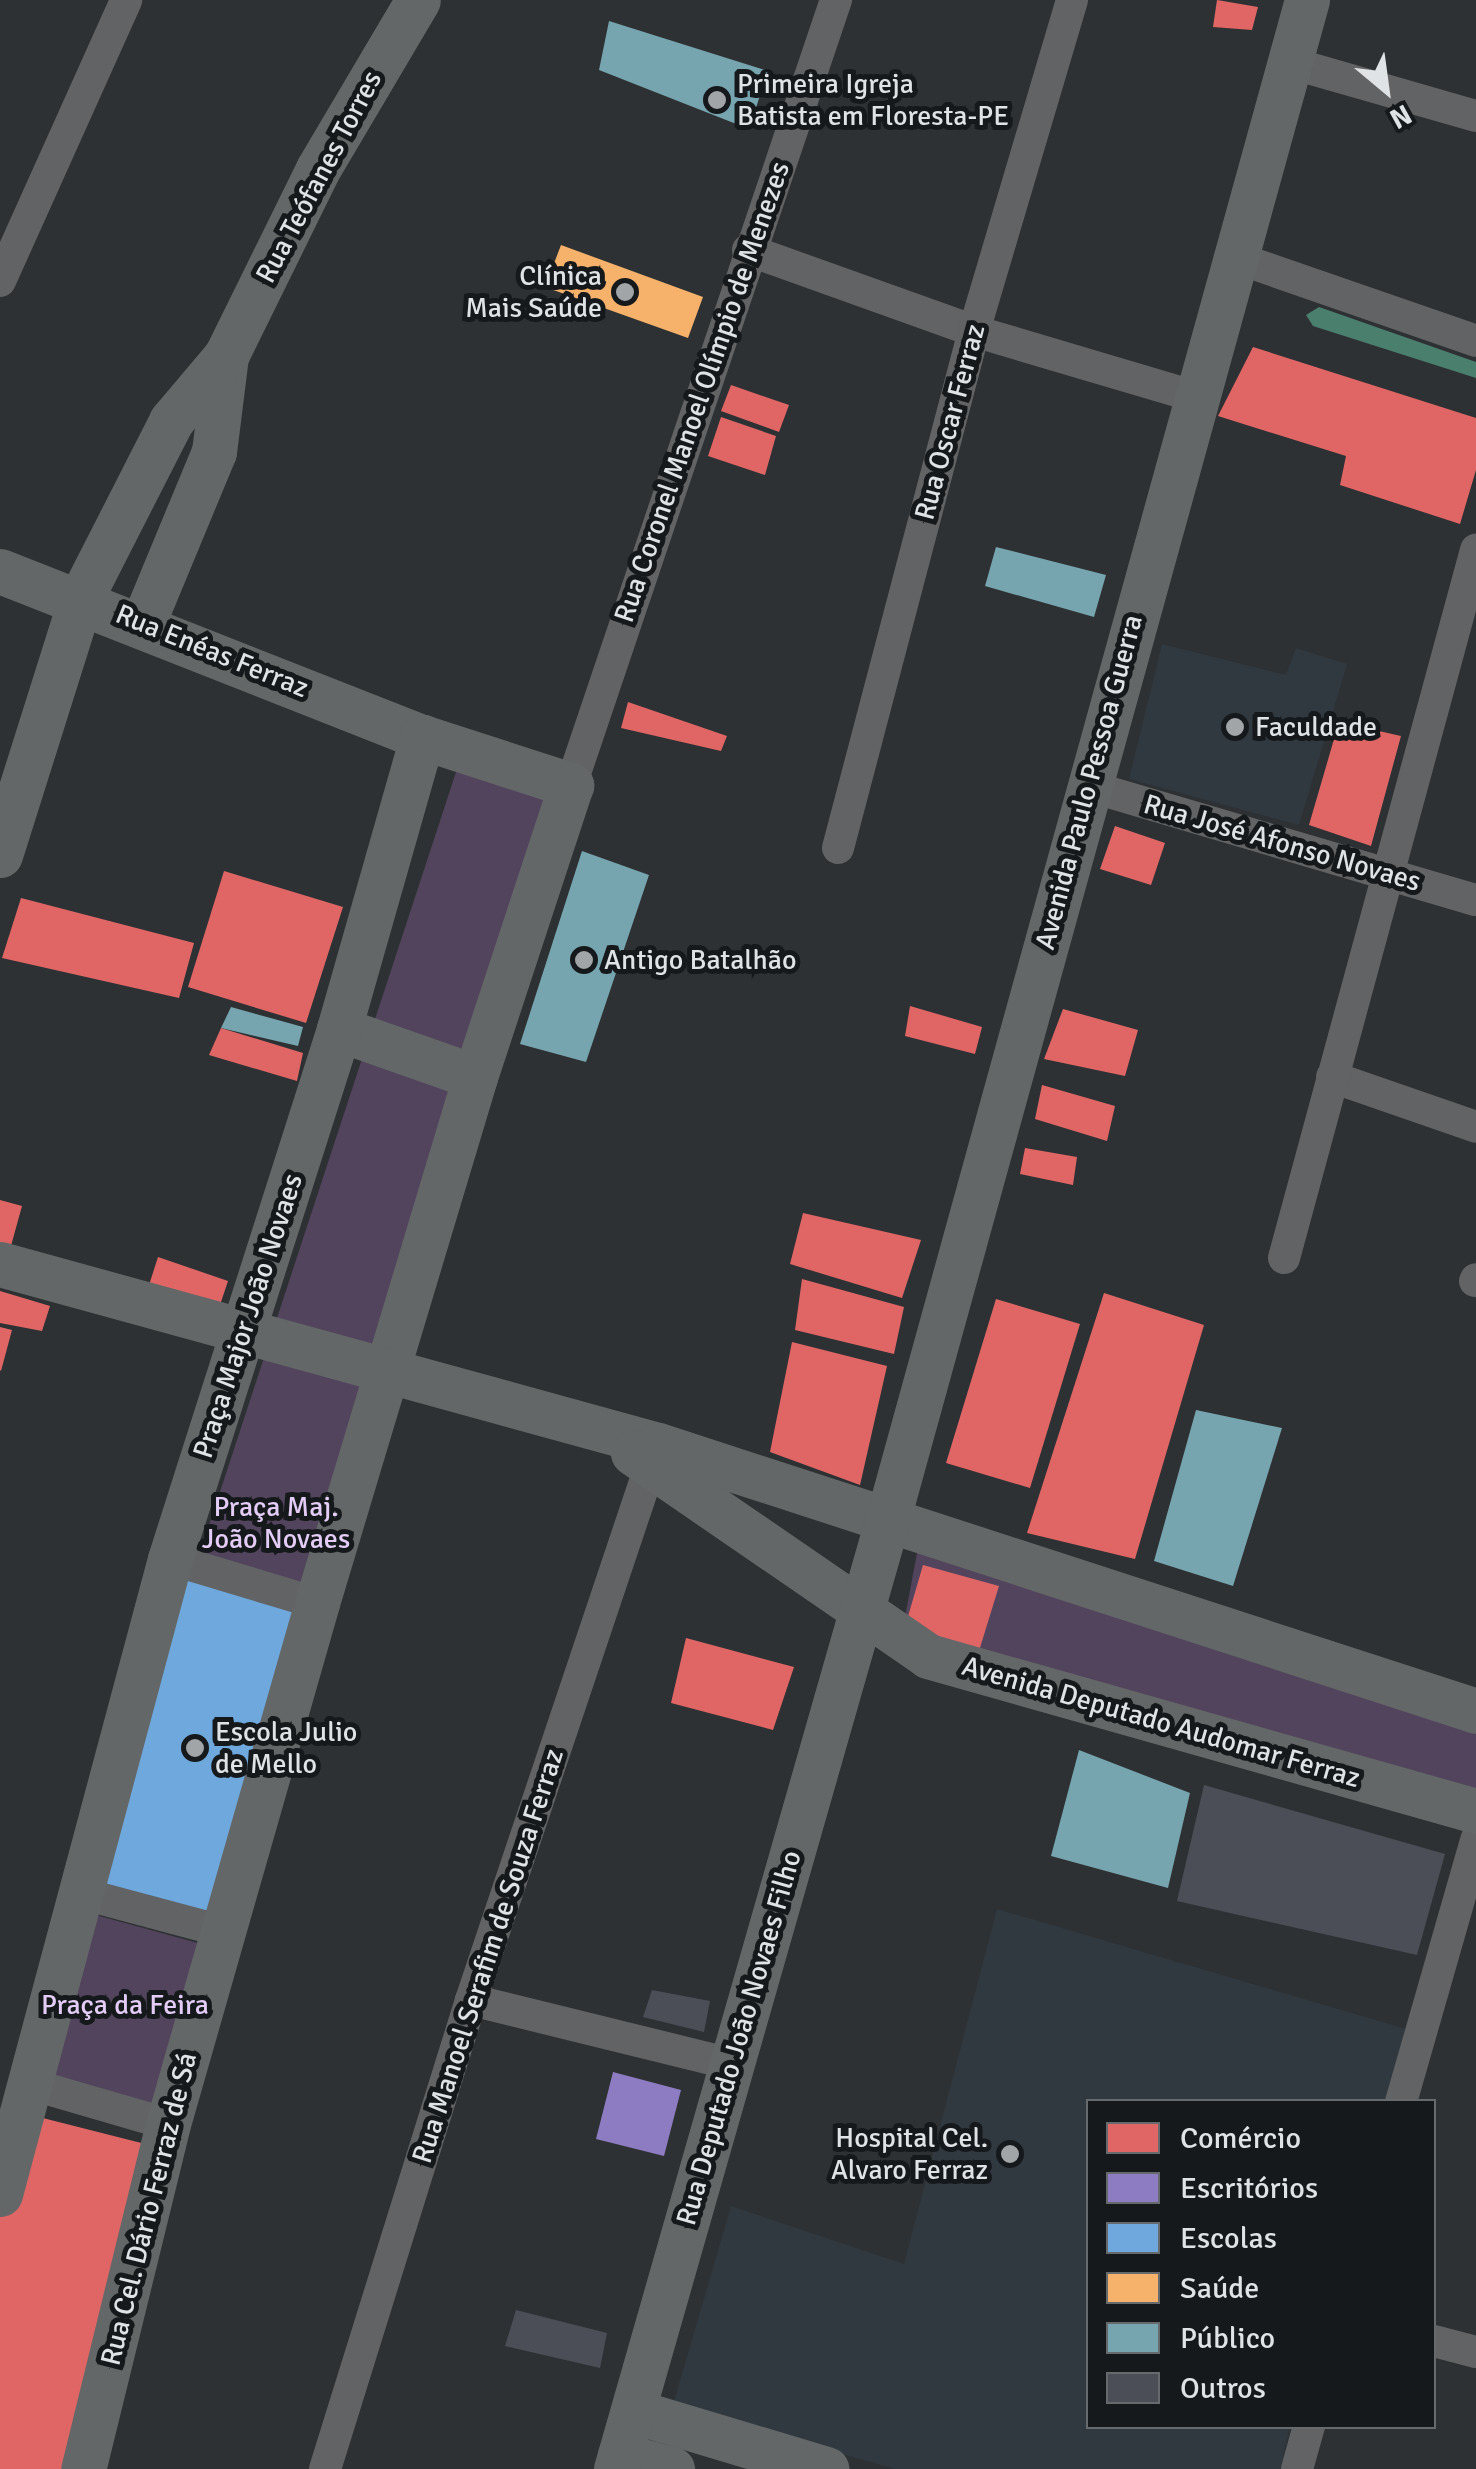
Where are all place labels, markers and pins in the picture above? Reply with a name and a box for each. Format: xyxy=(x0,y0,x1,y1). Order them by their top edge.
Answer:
place label: Primeira Igreja Batista em Floresta-PE xyxy=(737,67,1009,133)
marker: Primeira Igreja Batista em Floresta-PE xyxy=(706,89,728,111)
place label: Clínica Mais Saúde xyxy=(465,259,602,325)
marker: Clínica Mais Saúde xyxy=(612,279,638,305)
place label: Faculdade xyxy=(1255,710,1377,744)
marker: Faculdade xyxy=(1224,716,1246,738)
place label: Antigo Batalhão xyxy=(604,943,796,977)
marker: Antigo Batalhão xyxy=(573,949,595,971)
place label: Escola Julio de Mello xyxy=(215,1715,357,1781)
marker: Escola Julio de Mello xyxy=(184,1737,206,1759)
place label: Hospital Cel. Alvaro Ferraz xyxy=(831,2121,988,2187)
marker: Hospital Cel. Alvaro Ferraz xyxy=(997,2141,1023,2167)

